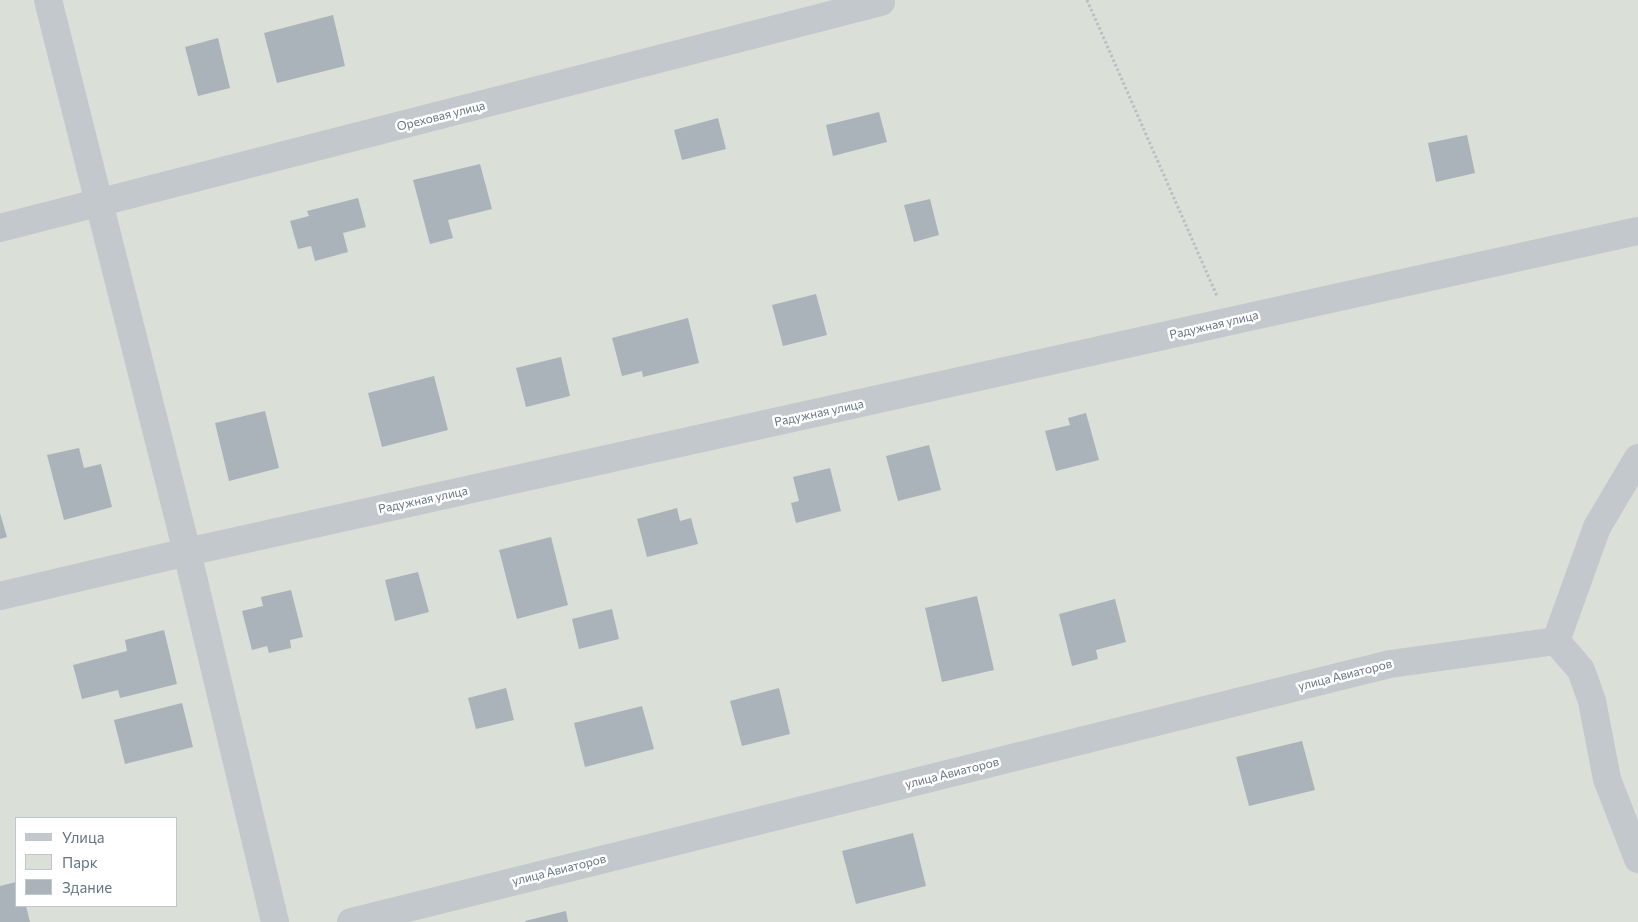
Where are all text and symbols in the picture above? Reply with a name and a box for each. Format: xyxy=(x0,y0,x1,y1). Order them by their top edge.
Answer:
street label: Ореховая улица xyxy=(395,98,487,134)
street label: Радужная улица xyxy=(1168,308,1260,342)
street label: Радужная улица xyxy=(773,397,865,429)
street label: Радужная улица xyxy=(377,484,469,516)
street label: улица Авиаторов xyxy=(1297,656,1393,694)
street label: улица Авиаторов xyxy=(904,754,1000,792)
legend xyxy=(15,817,178,907)
text: Улица xyxy=(62,828,104,846)
street label: улица Авиаторов xyxy=(511,851,607,889)
text: Парк xyxy=(62,853,98,871)
text: Здание xyxy=(62,878,112,896)

